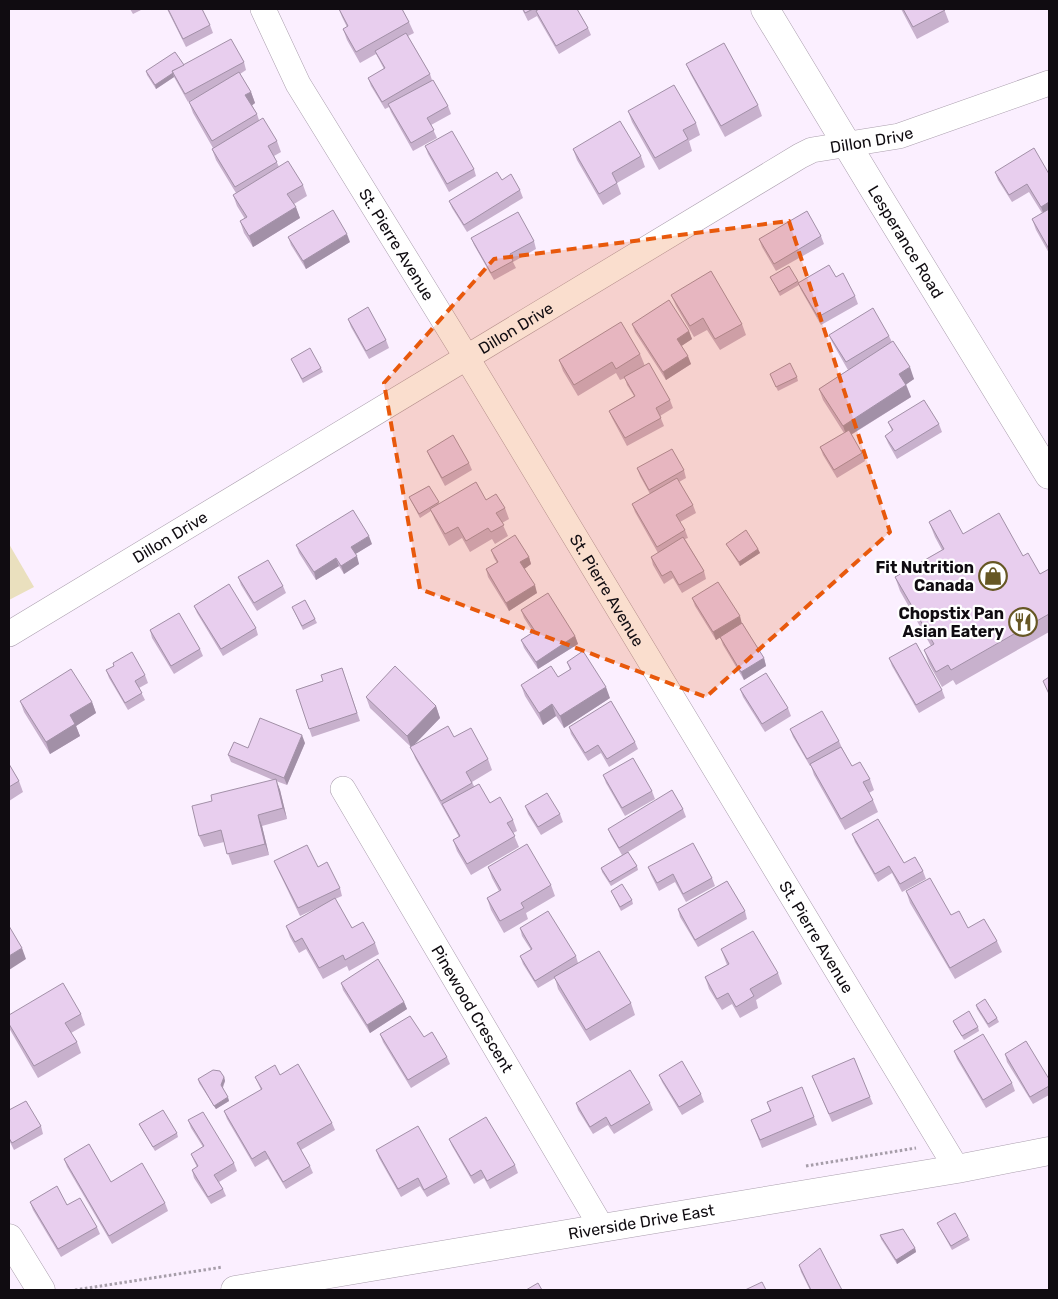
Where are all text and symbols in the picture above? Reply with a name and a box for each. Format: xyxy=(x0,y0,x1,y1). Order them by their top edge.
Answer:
street label: Dillon Drive xyxy=(829,122,916,156)
street label: Lesperance Road xyxy=(864,182,948,301)
street label: St. Pierre Avenue xyxy=(355,185,438,304)
street label: Dillon Drive xyxy=(475,298,557,358)
street label: Dillon Drive xyxy=(129,507,211,567)
street label: St. Pierre Avenue xyxy=(566,531,649,650)
place label: Fit Nutrition Canada xyxy=(875,558,974,595)
shop icon: Fit Nutrition Canada xyxy=(978,561,1008,591)
place label: Chopstix Pan Asian Eatery xyxy=(898,604,1004,641)
restaurant icon: Chopstix Pan Asian Eatery xyxy=(1008,607,1038,637)
street label: St. Pierre Avenue xyxy=(776,877,858,997)
street label: Pinewood Crescent xyxy=(428,942,517,1076)
street label: Riverside Drive East xyxy=(567,1200,716,1243)

